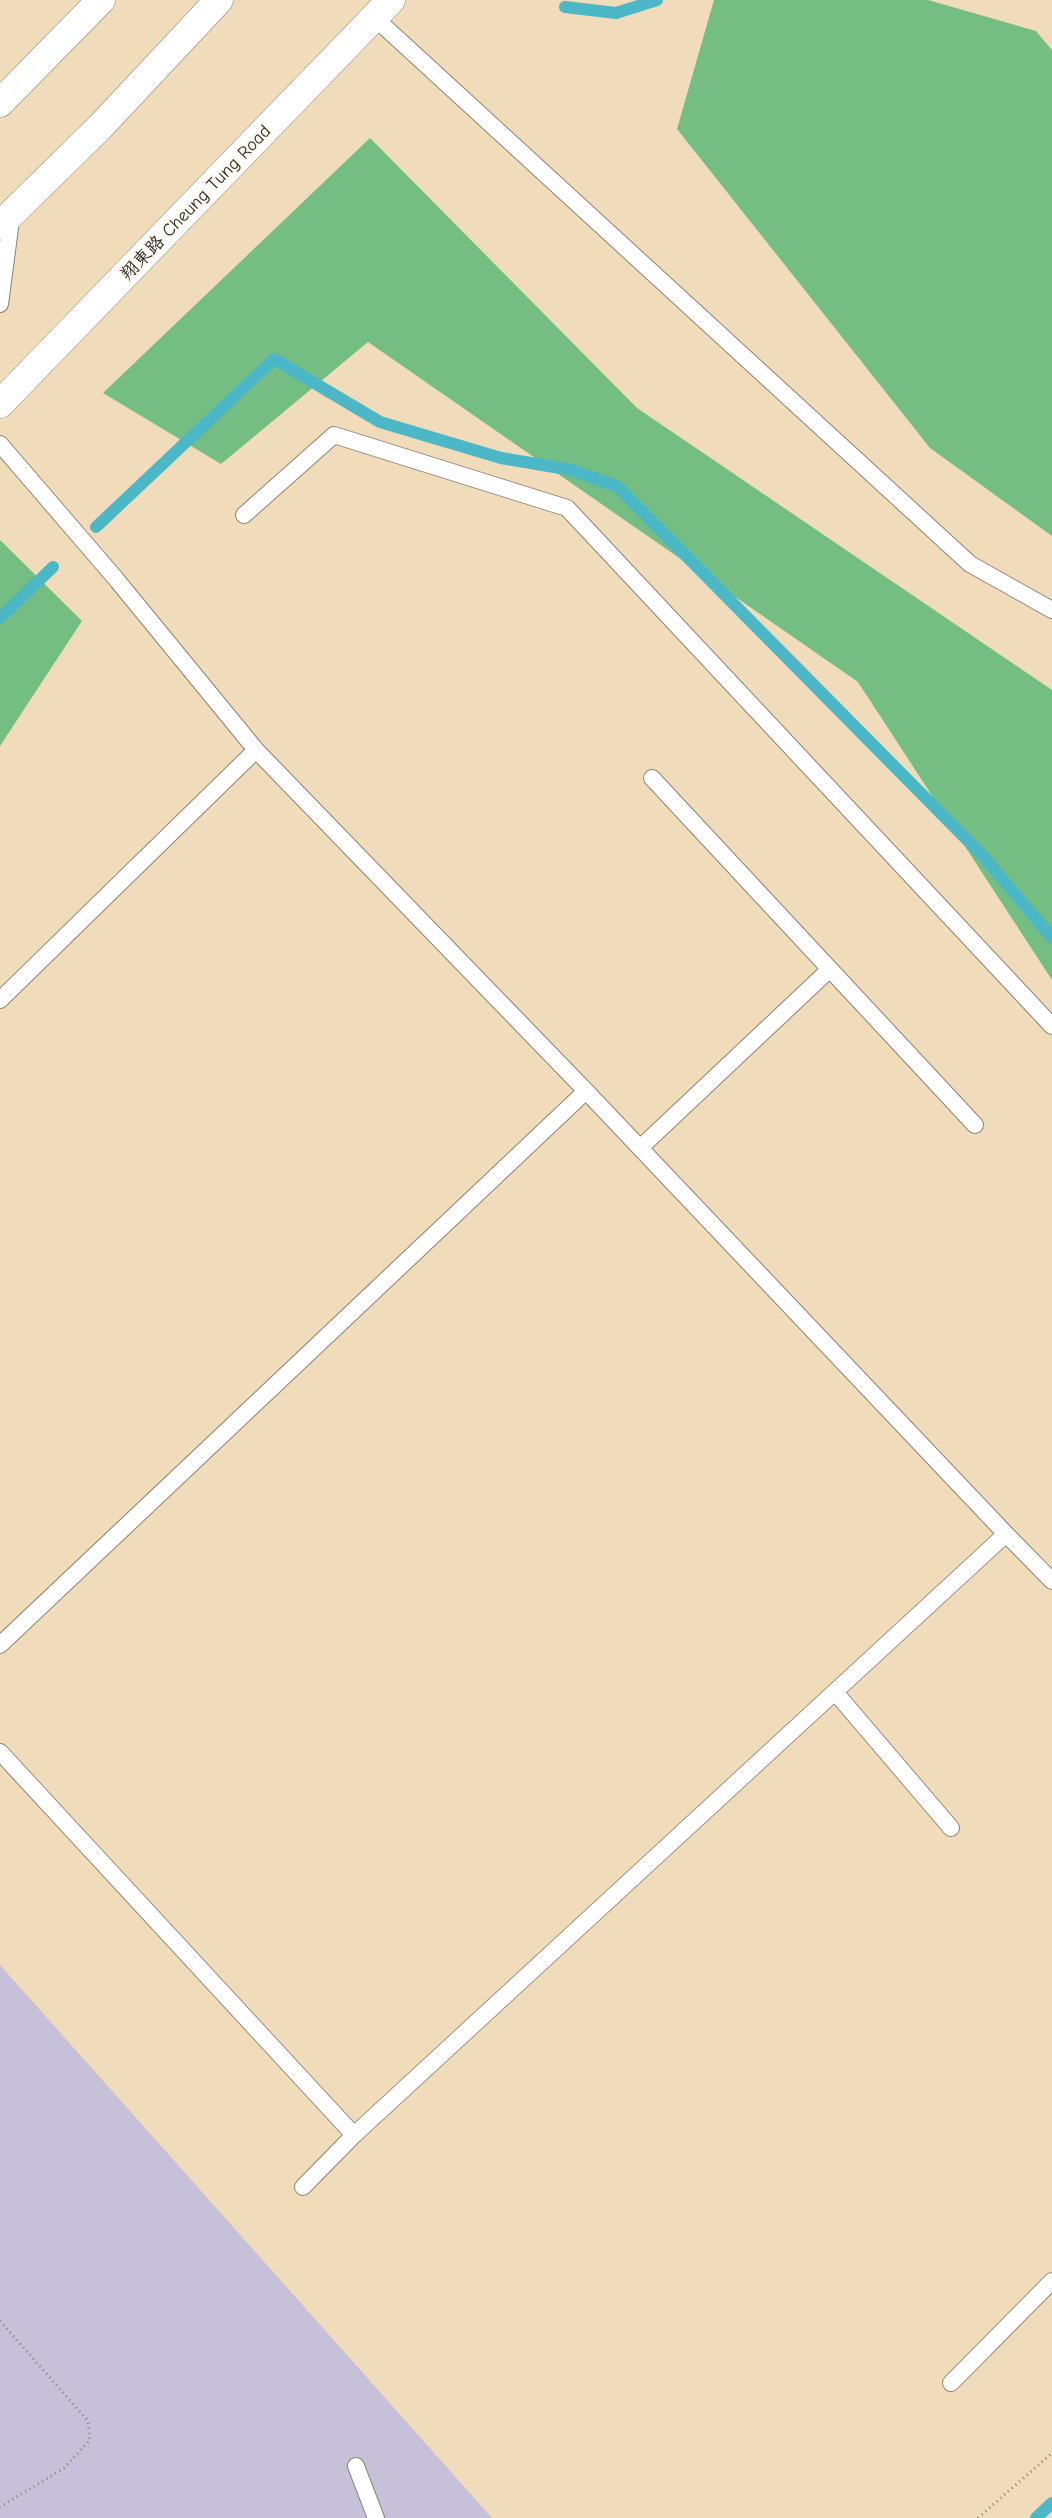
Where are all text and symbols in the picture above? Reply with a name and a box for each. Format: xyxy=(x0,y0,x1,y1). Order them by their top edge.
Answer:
street label: 翔東路 Cheung Tung Road xyxy=(116,121,276,285)

